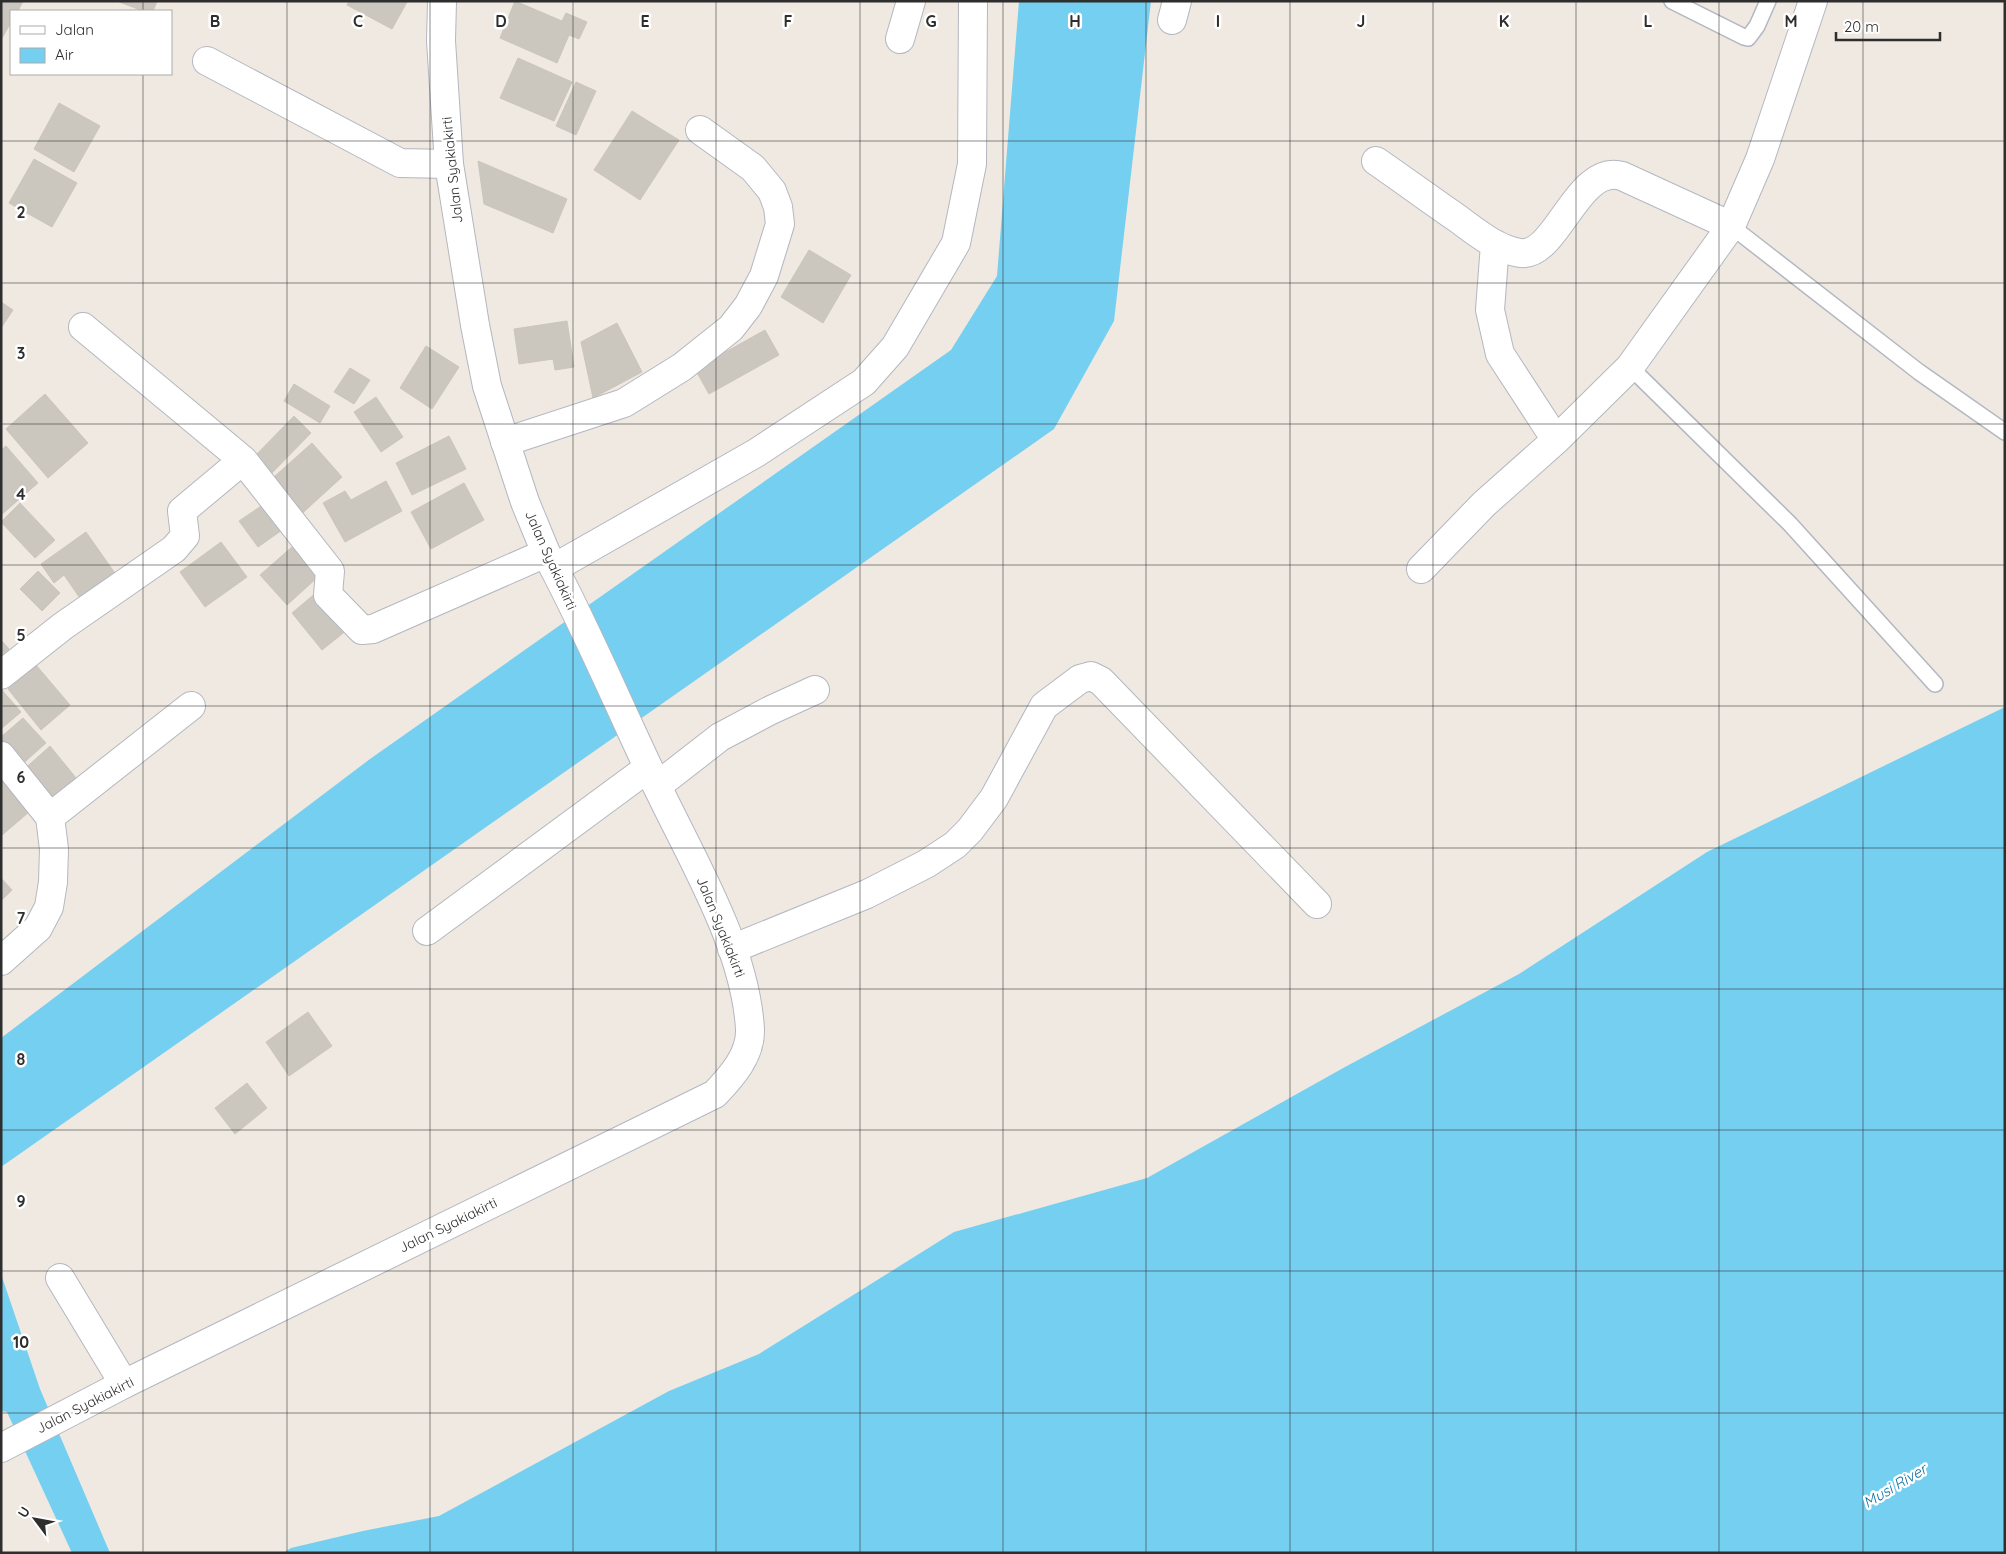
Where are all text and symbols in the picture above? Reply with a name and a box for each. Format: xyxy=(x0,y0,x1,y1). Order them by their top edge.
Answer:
legend xyxy=(10,10,172,75)
scale bar xyxy=(1836,10,1940,42)
text: B xyxy=(210,11,220,31)
text: C xyxy=(353,11,363,31)
text: D xyxy=(495,11,507,31)
text: E xyxy=(640,11,650,31)
text: F xyxy=(784,11,793,31)
text: G xyxy=(925,11,937,31)
text: H xyxy=(1069,11,1081,31)
text: I xyxy=(1216,11,1220,31)
text: J xyxy=(1357,11,1365,31)
text: K xyxy=(1499,11,1509,31)
text: L xyxy=(1644,11,1653,31)
text: M xyxy=(1784,11,1798,31)
text: 20 m xyxy=(1844,17,1879,36)
text: Jalan xyxy=(55,20,94,39)
text: Air xyxy=(55,45,74,64)
street label: Jalan Syakiakirti xyxy=(437,116,467,224)
text: 2 xyxy=(16,202,26,222)
text: 3 xyxy=(17,343,25,363)
text: 4 xyxy=(16,484,26,504)
street label: Jalan Syakiakirti xyxy=(521,507,581,613)
text: 5 xyxy=(16,625,26,645)
text: 6 xyxy=(17,767,26,787)
street label: Jalan Syakiakirti xyxy=(693,874,749,980)
text: 7 xyxy=(17,908,26,928)
text: 8 xyxy=(17,1049,26,1069)
text: 9 xyxy=(16,1191,26,1211)
street label: Jalan Syakiakirti xyxy=(396,1193,500,1257)
text: 10 xyxy=(13,1332,29,1352)
street label: Jalan Syakiakirti xyxy=(33,1373,137,1437)
water label: Musi River xyxy=(1860,1458,1932,1512)
north arrow xyxy=(10,1494,60,1544)
text: U xyxy=(14,1503,34,1521)

